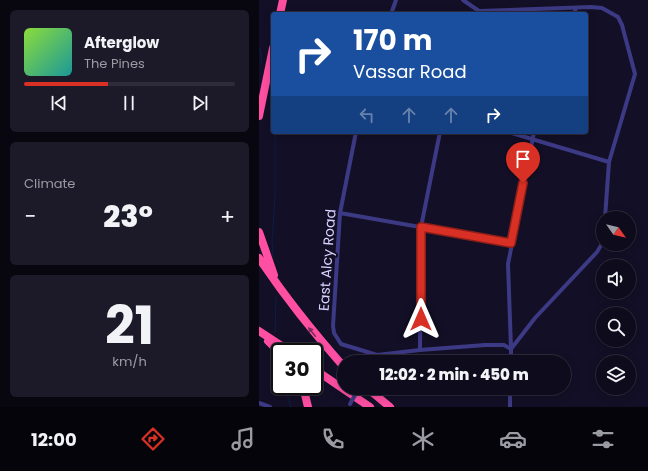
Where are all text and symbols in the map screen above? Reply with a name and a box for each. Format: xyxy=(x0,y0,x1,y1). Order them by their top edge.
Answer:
text: 170 m xyxy=(353,21,432,60)
icon: right xyxy=(287,28,339,80)
text: Afterglow xyxy=(84,32,159,53)
text: The Pines xyxy=(84,54,145,73)
text: Vassar Road xyxy=(353,59,467,84)
icon: previous xyxy=(48,92,70,114)
icon: pause xyxy=(118,92,140,114)
icon: next xyxy=(189,92,211,114)
icon: left xyxy=(356,104,378,126)
icon: ahead xyxy=(398,104,420,126)
icon: ahead xyxy=(440,104,462,126)
icon: right xyxy=(482,104,504,126)
pin xyxy=(506,142,540,183)
icon: arrive xyxy=(512,148,534,170)
text: Climate xyxy=(24,174,75,193)
text: 23° xyxy=(103,195,153,238)
text: − xyxy=(24,201,36,232)
text: + xyxy=(220,201,235,232)
street label: East Alcy Road xyxy=(313,208,341,312)
north arrow xyxy=(596,211,636,251)
map controls xyxy=(596,211,636,395)
button: sound xyxy=(596,259,636,299)
text: 21 xyxy=(105,289,154,362)
position arrow xyxy=(400,298,442,340)
button: search xyxy=(596,307,636,347)
one-way arrow xyxy=(308,326,317,337)
speed limit sign: 30 xyxy=(271,343,323,395)
text: km/h xyxy=(112,352,147,371)
button: layers xyxy=(596,355,636,395)
text: 12:02 · 2 min · 450 m xyxy=(379,364,529,385)
icon: directions xyxy=(139,425,167,453)
icon: music xyxy=(229,425,257,453)
icon: phone xyxy=(319,425,347,453)
icon: climate xyxy=(409,425,437,453)
icon: car xyxy=(499,425,527,453)
icon: filters xyxy=(589,425,617,453)
text: 12:00 xyxy=(31,427,77,452)

